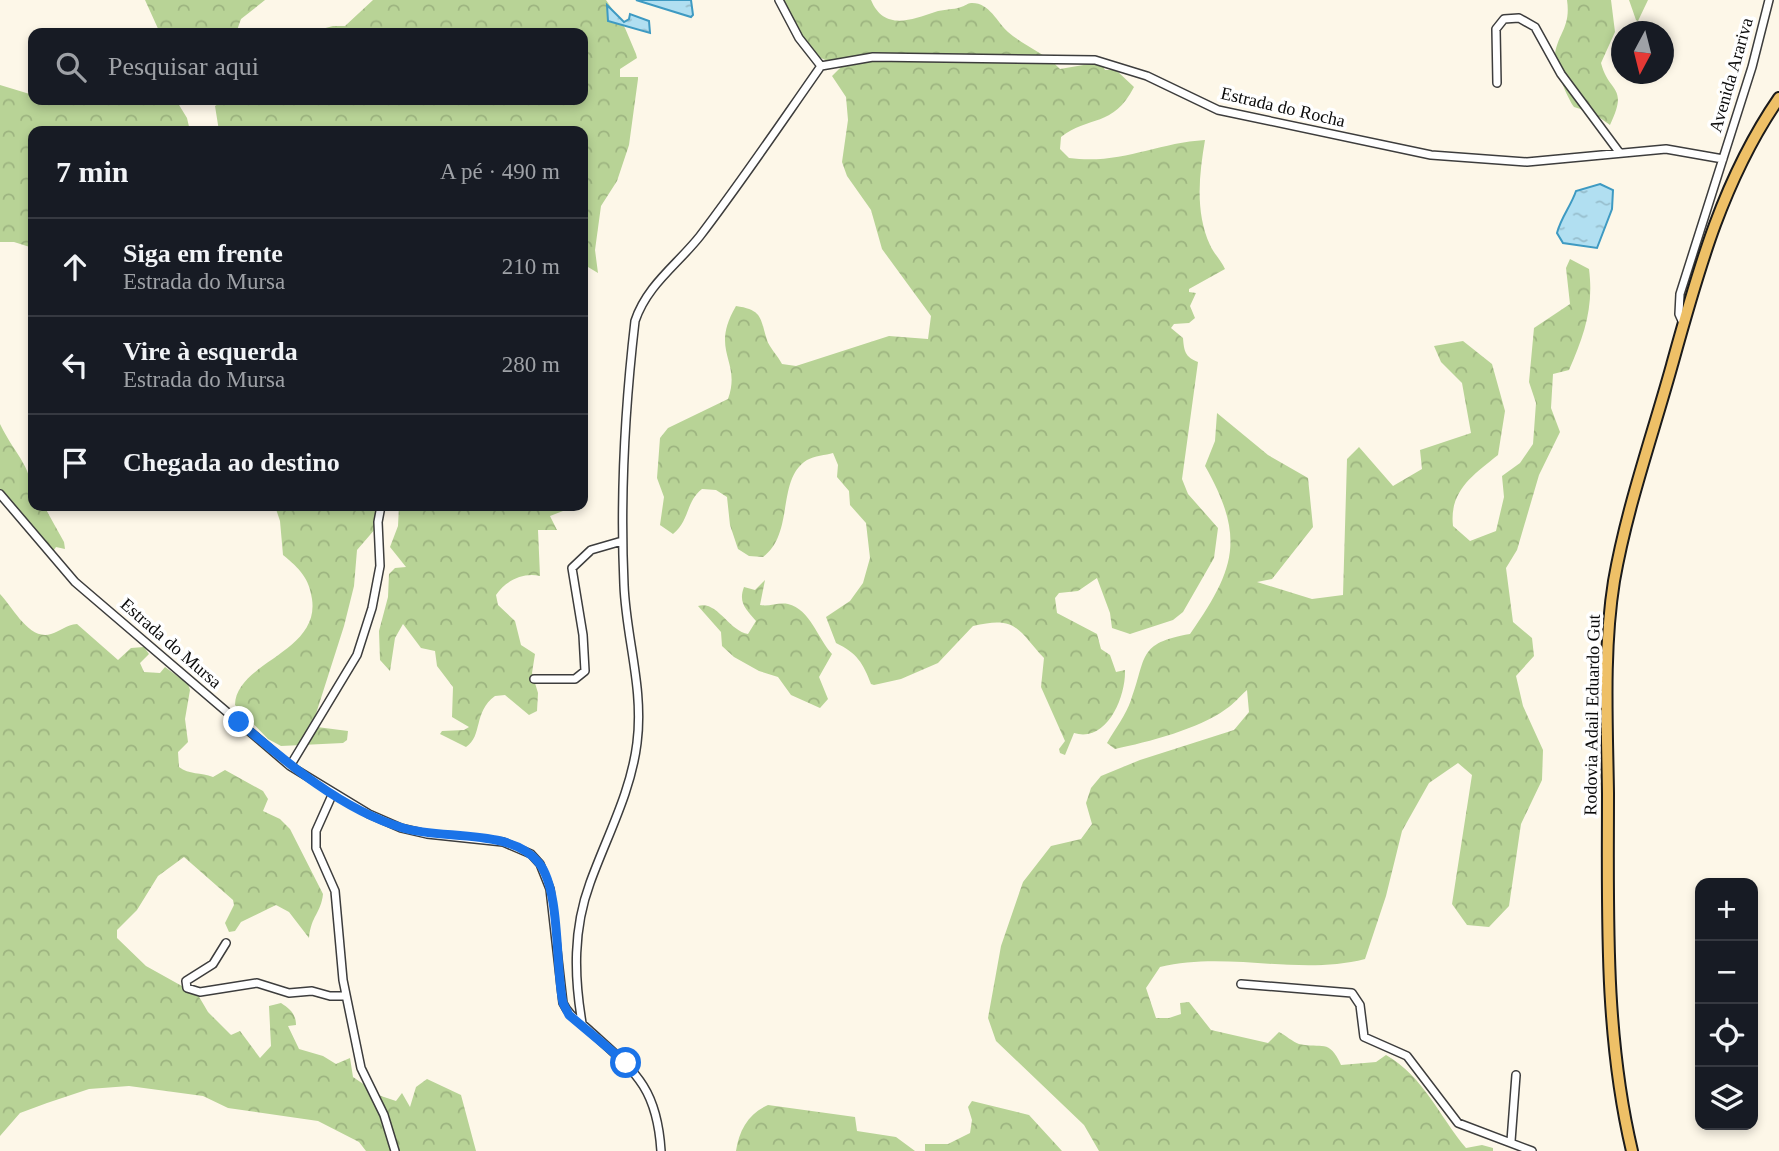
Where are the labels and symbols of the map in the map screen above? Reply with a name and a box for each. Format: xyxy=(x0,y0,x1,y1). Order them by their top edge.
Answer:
street label: Avenida Arariva xyxy=(1705,15,1757,135)
north arrow xyxy=(1611,21,1674,84)
street label: Estrada do Rocha xyxy=(1219,83,1347,131)
street label: Estrada do Mursa xyxy=(117,594,225,692)
street label: Rodovia Adail Eduardo Gut xyxy=(1580,614,1604,816)
route end xyxy=(223,706,254,737)
route start xyxy=(610,1047,641,1078)

